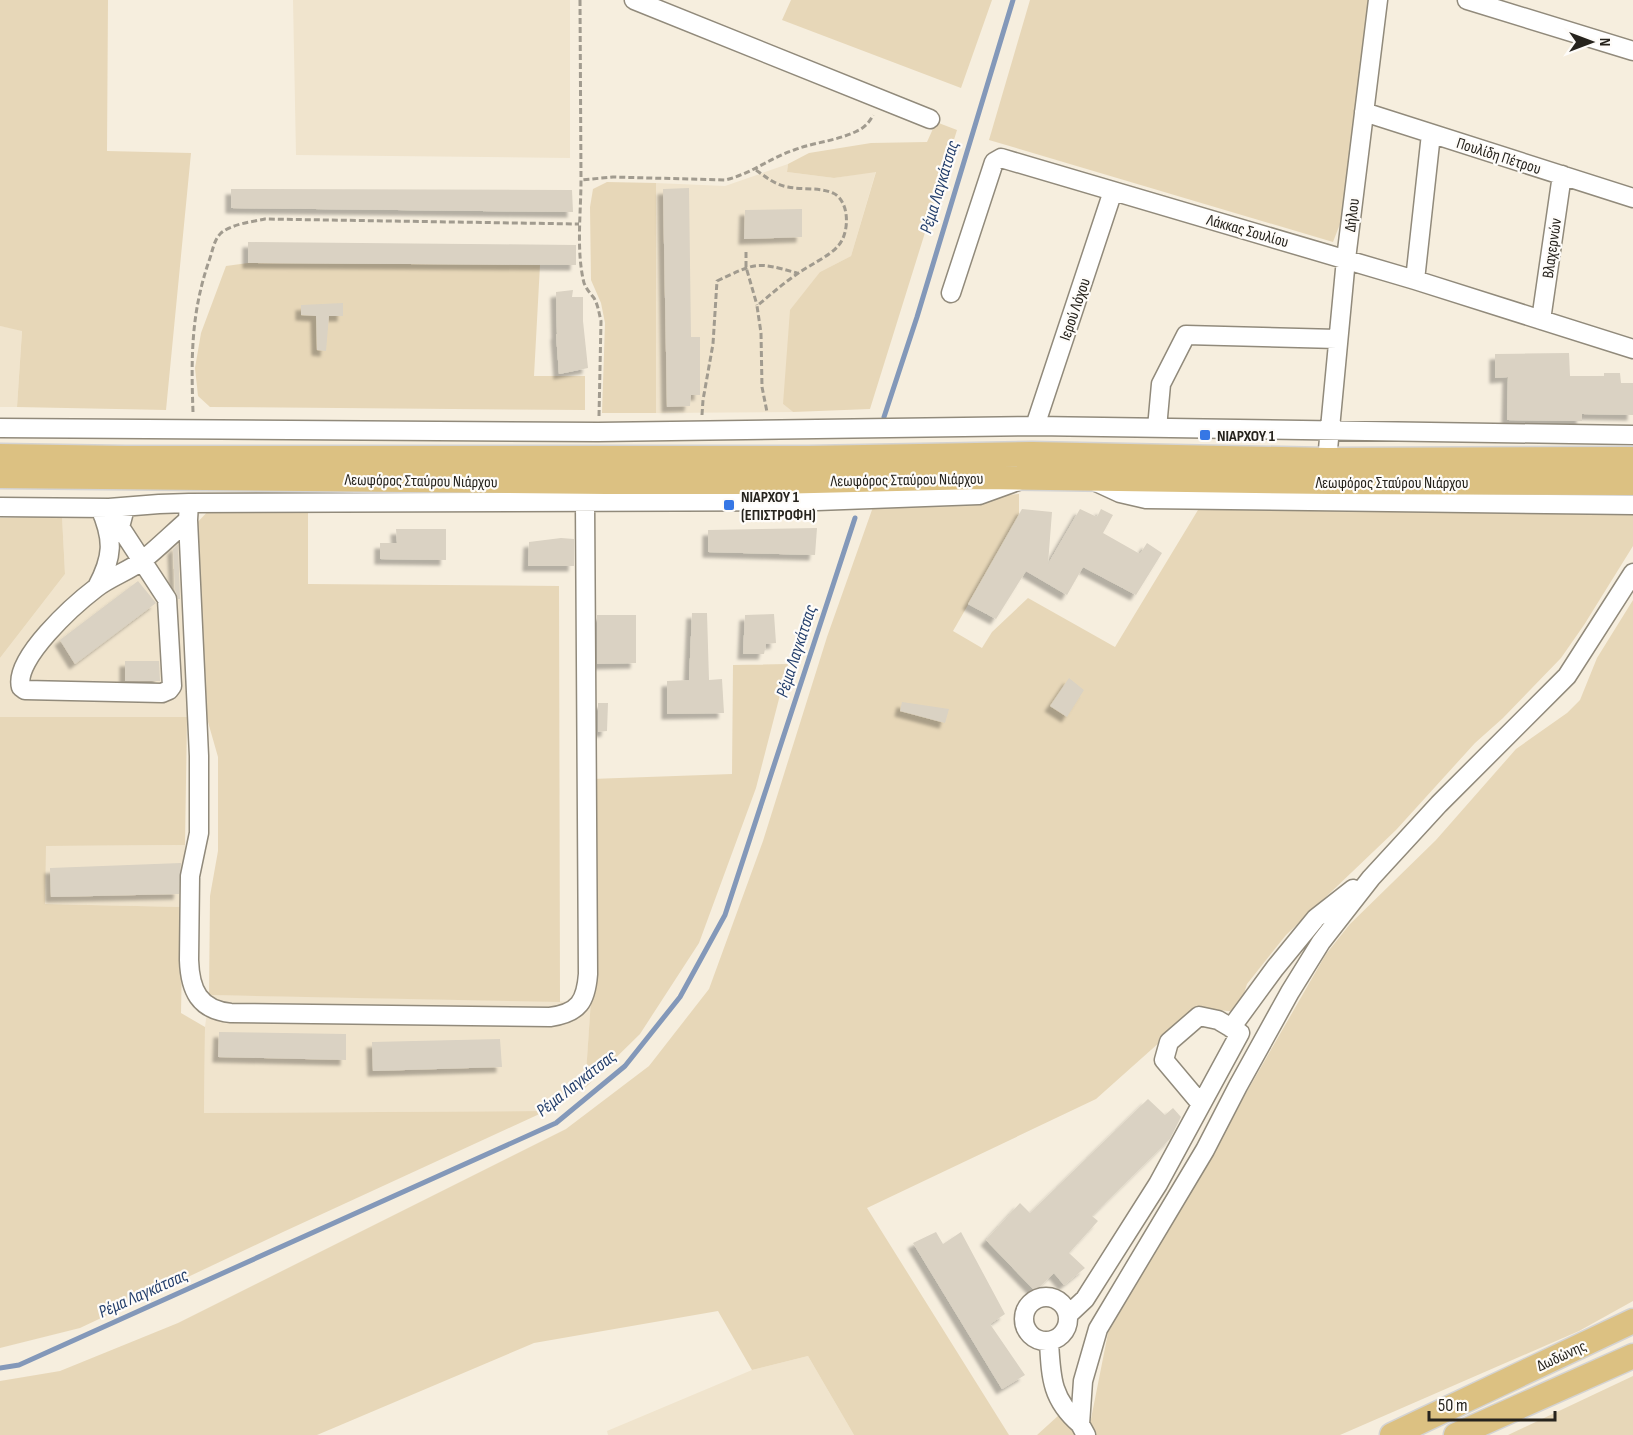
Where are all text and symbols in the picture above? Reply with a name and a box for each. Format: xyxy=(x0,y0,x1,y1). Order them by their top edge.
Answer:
north arrow xyxy=(1561,12,1621,72)
text: N xyxy=(1595,38,1614,46)
street label: Πουλίδη Πέτρου xyxy=(1454,134,1543,179)
water label: Ρέμα Λαγκάτσας xyxy=(915,138,964,236)
street label: Δήλου xyxy=(1341,197,1364,233)
street label: Λάκκας Σουλίου xyxy=(1203,210,1291,252)
street label: Βλαχερνών xyxy=(1539,217,1566,279)
street label: Ιερού Λόχου xyxy=(1056,276,1095,343)
place label: ΝΙΑΡΧΟΥ 1 xyxy=(1217,427,1276,446)
marker: ΝΙΑΡΧΟΥ 1 xyxy=(1198,428,1212,442)
street label: Λεωφόρος Σταύρου Νιάρχου xyxy=(829,470,984,491)
street label: Λεωφόρος Σταύρου Νιάρχου xyxy=(343,471,498,492)
street label: Λεωφόρος Σταύρου Νιάρχου xyxy=(1314,474,1469,493)
place label: ΝΙΑΡΧΟΥ 1 (ΕΠΙΣΤΡΟΦΗ) xyxy=(741,488,816,525)
marker: ΝΙΑΡΧΟΥ 1 (ΕΠΙΣΤΡΟΦΗ) xyxy=(722,498,736,512)
water label: Ρέμα Λαγκάτσας xyxy=(772,602,821,700)
water label: Ρέμα Λαγκάτσας xyxy=(532,1046,621,1121)
water label: Ρέμα Λαγκάτσας xyxy=(95,1264,191,1323)
street label: Δωδώνης xyxy=(1534,1337,1589,1376)
scale bar xyxy=(1429,1384,1555,1422)
text: 50 m xyxy=(1438,1395,1468,1416)

